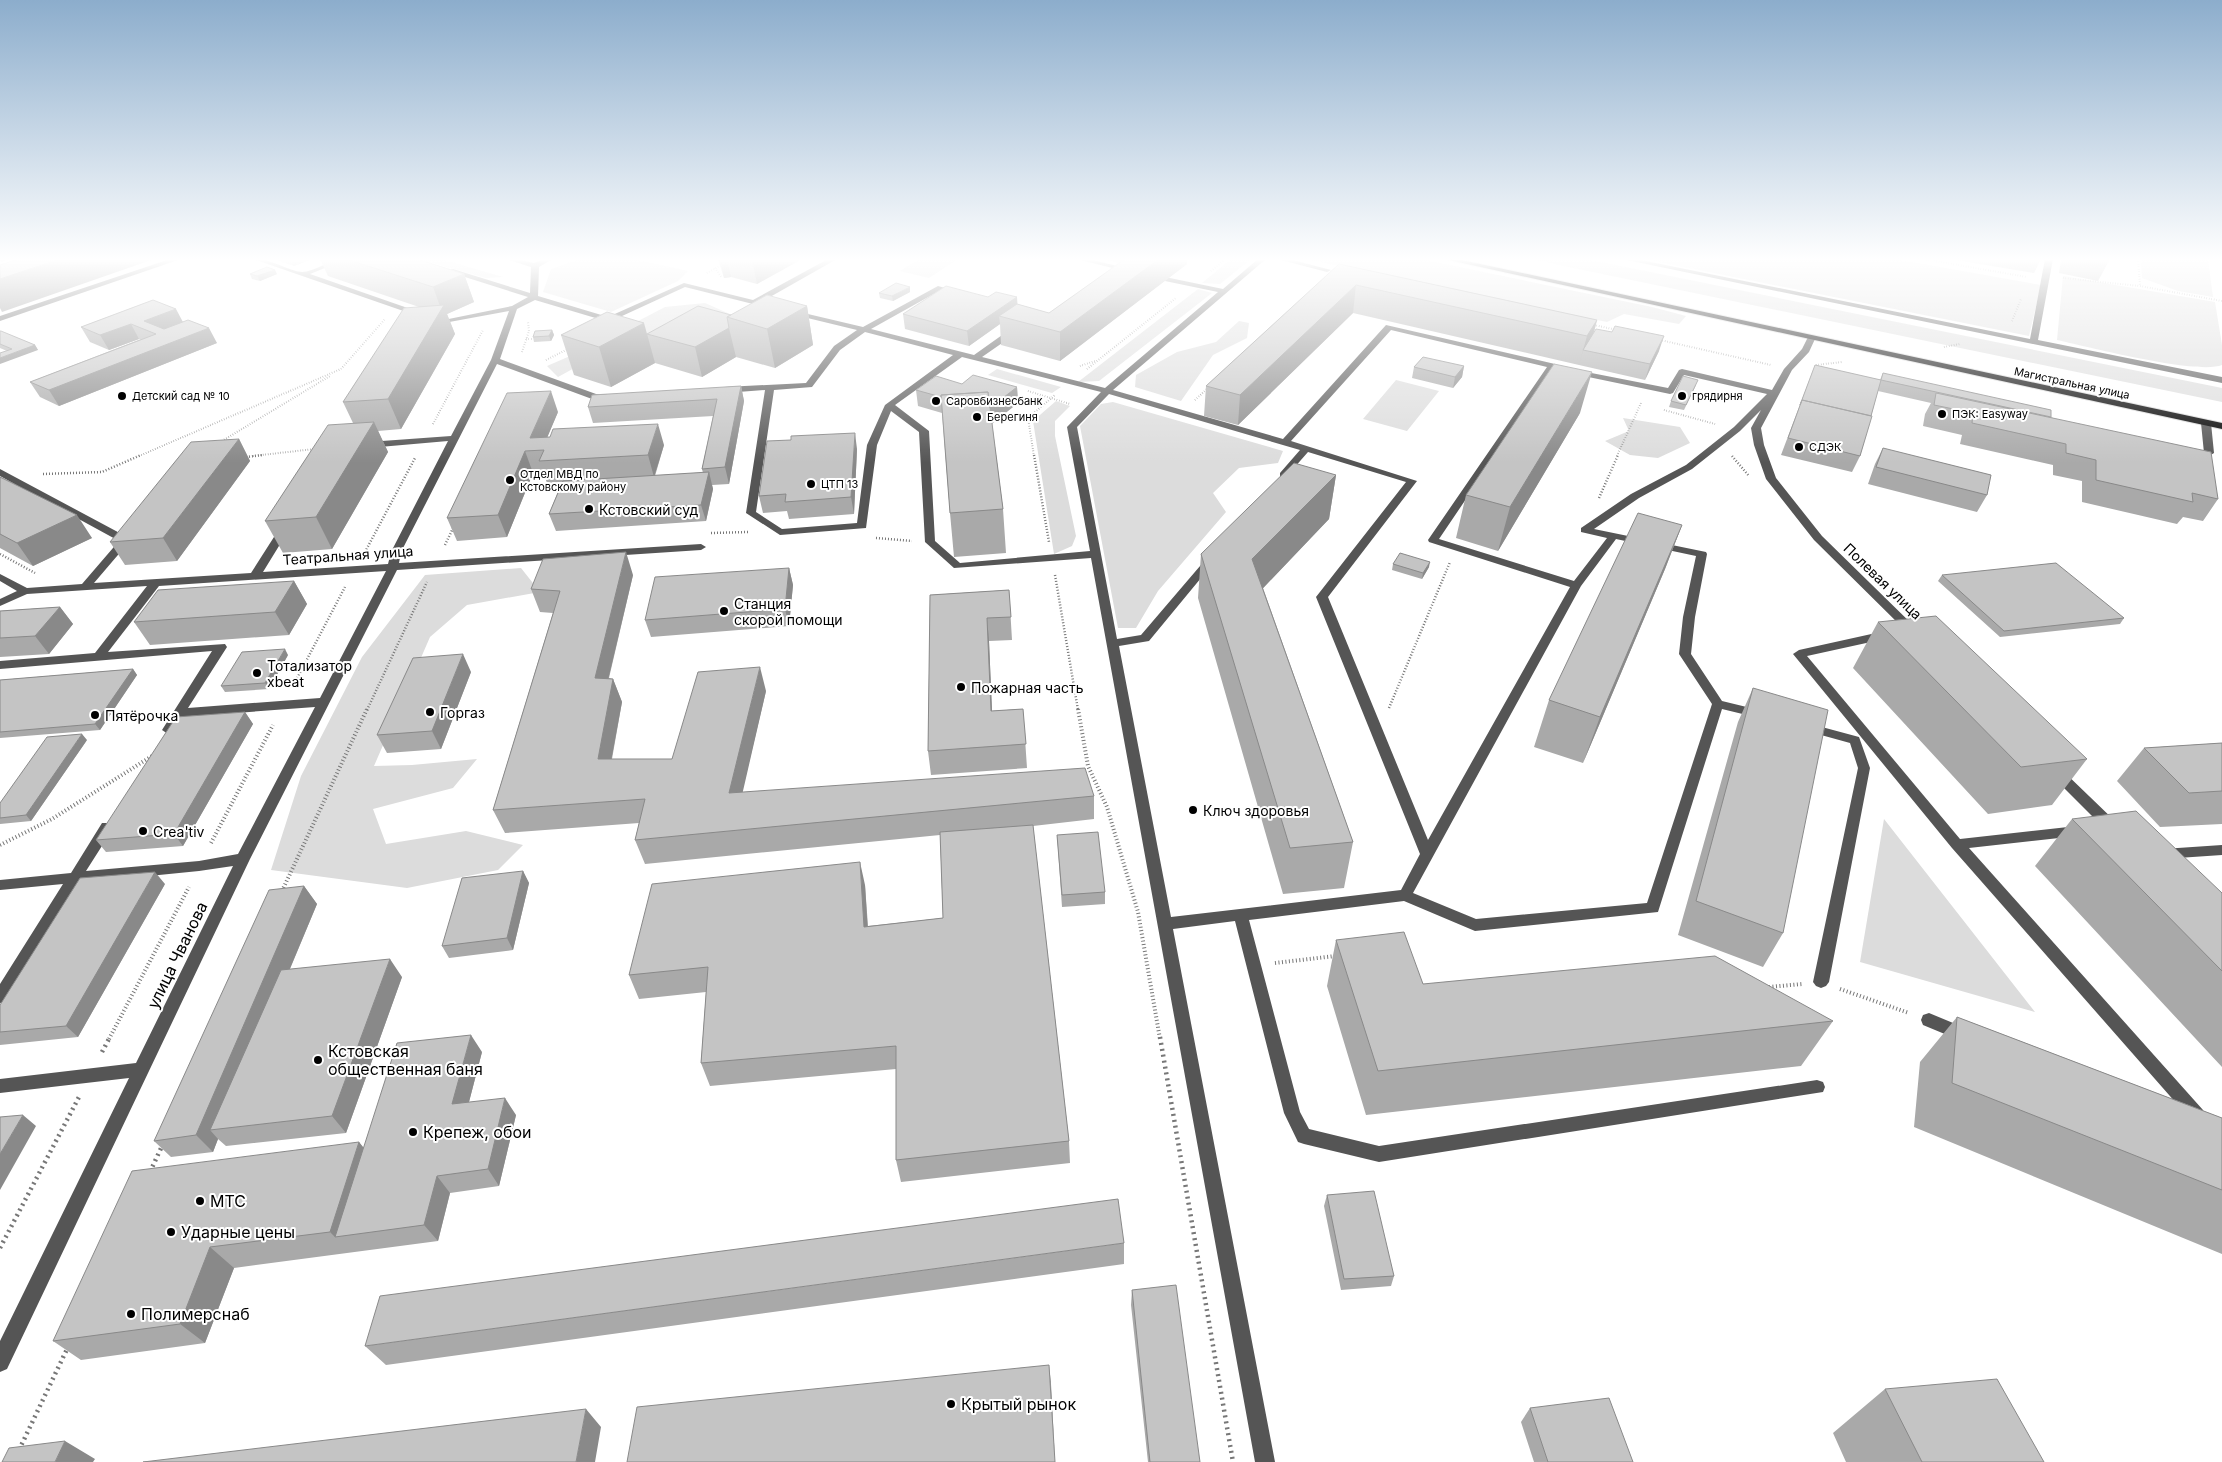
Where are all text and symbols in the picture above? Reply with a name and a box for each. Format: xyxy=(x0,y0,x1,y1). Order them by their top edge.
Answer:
street label: Магистральная улица xyxy=(2013,364,2131,402)
place label: Детский сад № 10 xyxy=(132,389,230,403)
place label: грядирня xyxy=(1692,389,1743,403)
marker: Детский сад № 10 xyxy=(116,390,128,402)
marker: грядирня xyxy=(1676,390,1688,402)
place label: Саровбизнесбанк xyxy=(946,394,1043,408)
marker: Саровбизнесбанк xyxy=(930,395,942,407)
place label: ПЭК: Easyway xyxy=(1952,407,2028,421)
marker: ПЭК: Easyway xyxy=(1936,408,1948,420)
place label: Берегиня xyxy=(987,410,1038,424)
marker: Берегиня xyxy=(971,411,983,423)
place label: СДЭК xyxy=(1809,440,1842,454)
marker: СДЭК xyxy=(1793,441,1805,453)
place label: Отдел МВД по Кстовскому району xyxy=(520,467,626,494)
marker: Отдел МВД по Кстовскому району xyxy=(504,474,516,486)
place label: ЦТП 13 xyxy=(821,477,858,491)
marker: ЦТП 13 xyxy=(805,478,817,490)
place label: Кстовский суд xyxy=(599,501,698,518)
marker: Кстовский суд xyxy=(583,503,595,515)
street label: Полевая улица xyxy=(1840,539,1926,623)
street label: Театральная улица xyxy=(282,542,414,568)
place label: Станция скорой помощи xyxy=(734,595,843,628)
marker: Станция скорой помощи xyxy=(718,605,730,617)
place label: Тотализатор xbeat xyxy=(267,657,352,690)
marker: Тотализатор xbeat xyxy=(251,667,263,679)
place label: Пожарная часть xyxy=(971,679,1084,696)
marker: Пожарная часть xyxy=(955,681,967,693)
place label: Горгаз xyxy=(440,704,485,721)
marker: Горгаз xyxy=(424,706,436,718)
place label: Пятёрочка xyxy=(105,707,178,724)
marker: Пятёрочка xyxy=(89,709,101,721)
place label: Ключ здоровья xyxy=(1203,802,1309,819)
marker: Ключ здоровья xyxy=(1187,804,1199,816)
place label: Crea'tiv xyxy=(153,823,205,840)
marker: Crea'tiv xyxy=(137,825,149,837)
street label: улица Чванова xyxy=(143,898,211,1012)
place label: Кстовская общественная баня xyxy=(328,1041,483,1079)
marker: Кстовская общественная баня xyxy=(312,1054,324,1066)
place label: Крепеж, обои xyxy=(423,1122,531,1142)
marker: Крепеж, обои xyxy=(407,1126,419,1138)
place label: МТС xyxy=(210,1191,246,1211)
marker: МТС xyxy=(194,1195,206,1207)
place label: Ударные цены xyxy=(181,1222,295,1242)
marker: Ударные цены xyxy=(165,1226,177,1238)
place label: Полимерснаб xyxy=(141,1304,250,1324)
marker: Полимерснаб xyxy=(125,1308,137,1320)
place label: Крытый рынок xyxy=(961,1394,1076,1414)
marker: Крытый рынок xyxy=(945,1398,957,1410)

